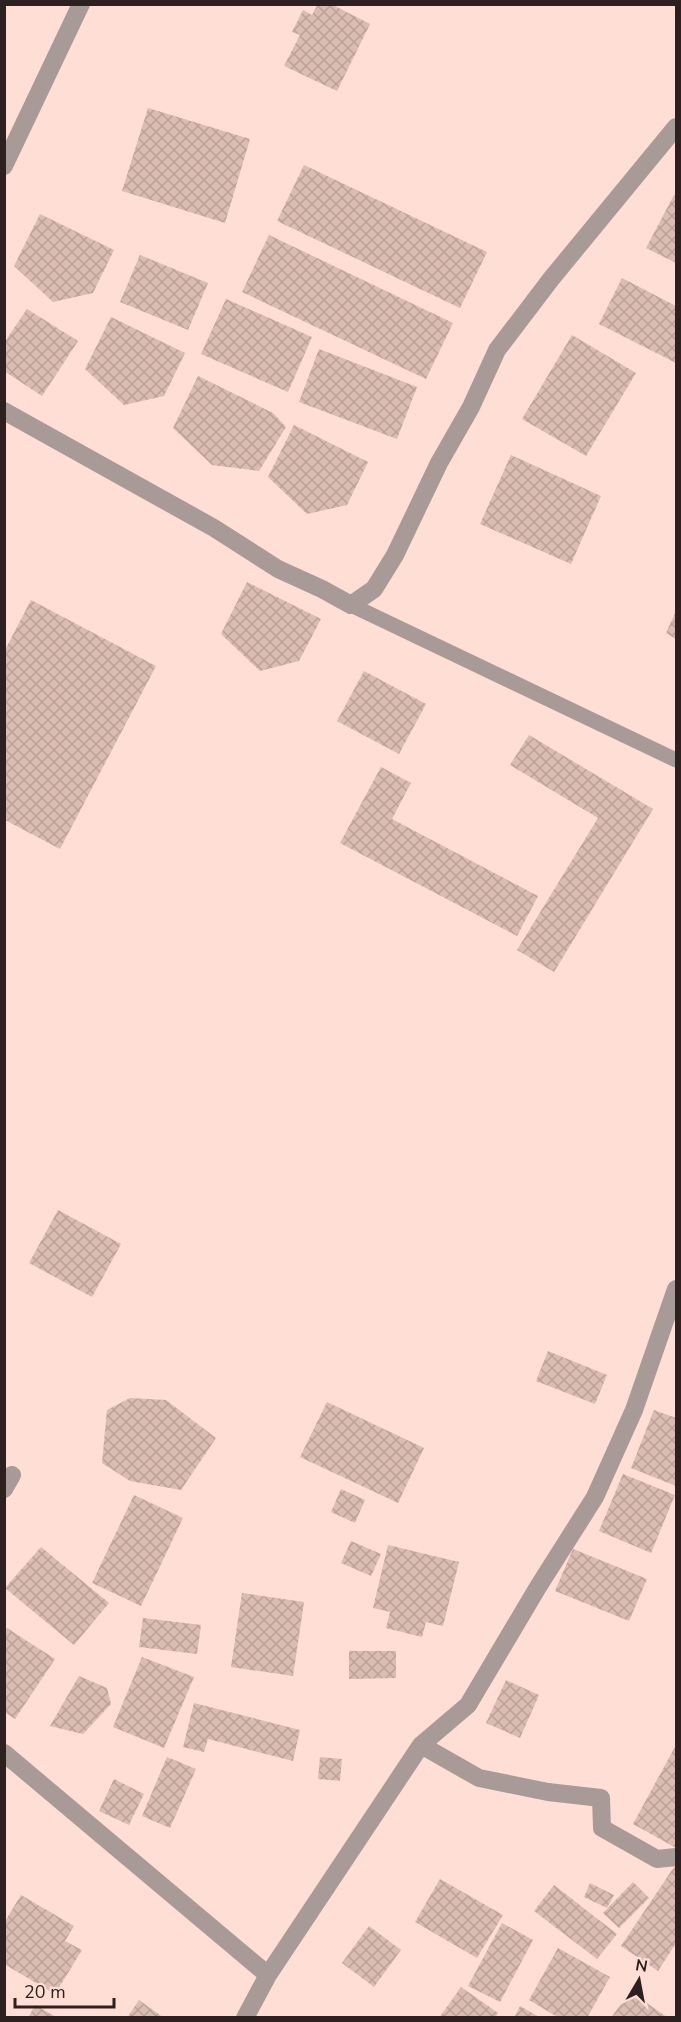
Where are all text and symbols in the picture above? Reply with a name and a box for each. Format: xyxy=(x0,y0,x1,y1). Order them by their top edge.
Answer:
north arrow xyxy=(609,1950,669,2010)
text: N xyxy=(634,1954,649,1978)
scale bar xyxy=(15,1971,114,2009)
text: 20 m xyxy=(24,1980,66,2004)

